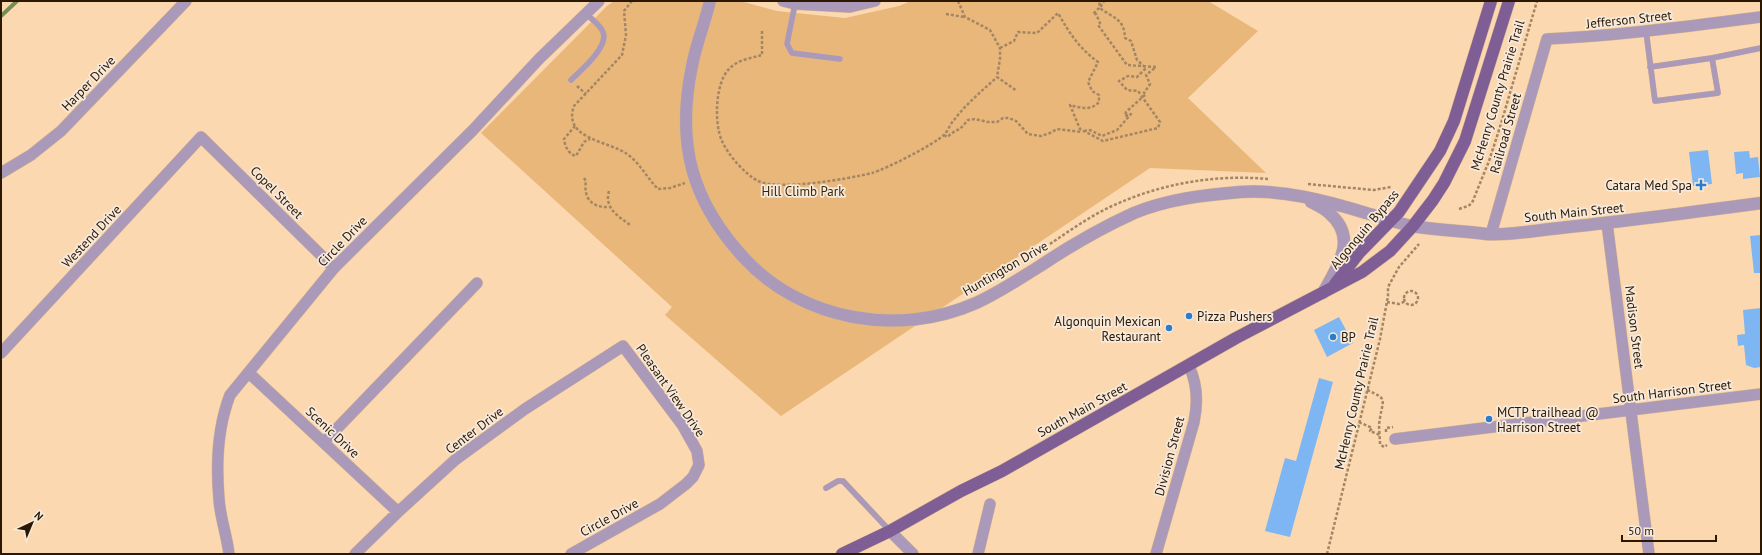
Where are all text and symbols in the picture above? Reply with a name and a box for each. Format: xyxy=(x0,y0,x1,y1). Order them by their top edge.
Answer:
street label: Jefferson Street xyxy=(1585,6,1673,33)
street label: McHenry County Prairie Trail xyxy=(1466,18,1529,172)
street label: Harper Drive xyxy=(58,52,119,115)
street label: Railroad Street xyxy=(1486,90,1525,175)
street label: Copel Street xyxy=(247,162,307,223)
place label: Catara Med Spa xyxy=(1605,177,1692,194)
marker: Catara Med Spa xyxy=(1695,179,1707,191)
park label: Hill Climb Park xyxy=(762,183,845,200)
street label: Algonquin Bypass xyxy=(1326,186,1403,273)
street label: South Main Street xyxy=(1523,199,1625,226)
street label: Westend Drive xyxy=(58,201,125,271)
street label: Circle Drive xyxy=(314,212,371,270)
street label: Huntington Drive xyxy=(960,237,1051,300)
street label: Madison Street xyxy=(1621,285,1648,370)
place label: Pizza Pushers xyxy=(1197,308,1272,325)
marker: Pizza Pushers xyxy=(1184,311,1194,321)
place label: Algonquin Mexican Restaurant xyxy=(1054,313,1162,345)
street label: McHenry County Prairie Trail xyxy=(1331,315,1382,471)
marker: Algonquin Mexican Restaurant xyxy=(1164,323,1174,333)
place label: BP xyxy=(1341,329,1356,346)
marker: BP xyxy=(1328,332,1338,342)
street label: Pleasant View Drive xyxy=(632,340,709,440)
street label: South Harrison Street xyxy=(1612,376,1733,407)
street label: South Main Street xyxy=(1034,378,1131,441)
street label: Scenic Drive xyxy=(302,403,363,462)
street label: Center Drive xyxy=(442,403,507,458)
place label: MCTP trailhead @ Harrison Street xyxy=(1497,404,1599,436)
street label: Division Street xyxy=(1151,414,1188,498)
marker: MCTP trailhead @ Harrison Street xyxy=(1484,414,1494,424)
street label: Circle Drive xyxy=(577,494,641,540)
north arrow xyxy=(12,503,52,543)
text: N xyxy=(31,508,46,523)
scale bar xyxy=(1622,517,1716,543)
text: 50 m xyxy=(1628,523,1654,538)

